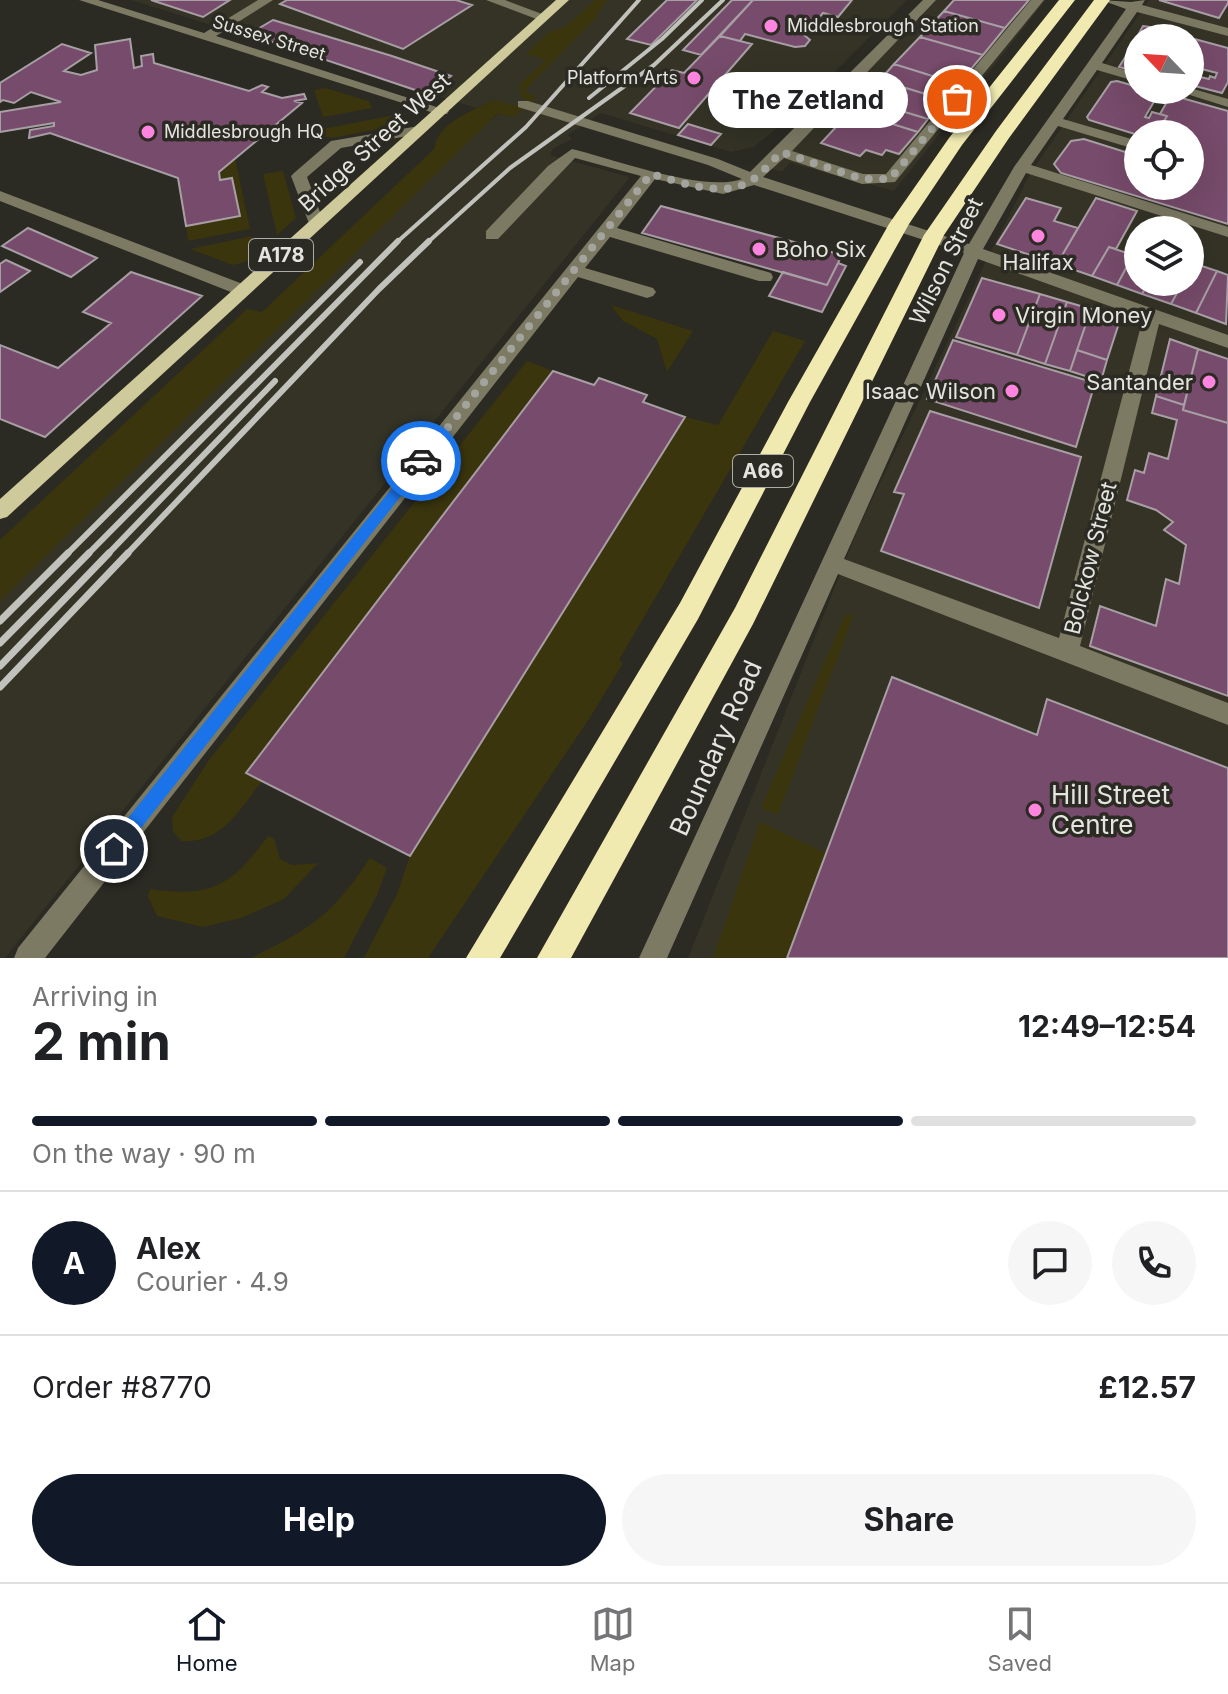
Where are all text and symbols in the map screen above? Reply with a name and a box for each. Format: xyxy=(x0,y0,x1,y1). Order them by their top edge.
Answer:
street label: Sussex Street xyxy=(210,10,328,65)
place label: Middlesbrough Station xyxy=(787,15,979,36)
marker: Middlesbrough Station xyxy=(762,17,780,35)
north arrow xyxy=(1124,24,1204,104)
map controls xyxy=(1124,24,1204,296)
pin xyxy=(923,65,991,133)
street label: Bridge Street West xyxy=(293,67,455,217)
place label: Platform Arts xyxy=(567,67,678,88)
marker: Platform Arts xyxy=(685,69,703,87)
callout: The Zetland xyxy=(709,71,909,127)
icon: bag xyxy=(935,77,979,121)
text: The Zetland xyxy=(732,84,884,115)
button: locate xyxy=(1124,120,1204,200)
place label: Middlesbrough HQ xyxy=(164,121,324,142)
marker: Middlesbrough HQ xyxy=(139,123,157,141)
street label: Wilson Street xyxy=(904,193,988,329)
button: layers xyxy=(1124,216,1204,296)
marker: Halifax xyxy=(1029,227,1047,245)
place label: Boho Six xyxy=(775,236,866,262)
road number: A178 xyxy=(249,239,313,271)
marker: Boho Six xyxy=(750,240,768,258)
place label: Halifax xyxy=(1002,249,1074,275)
place label: Virgin Money xyxy=(1015,302,1152,328)
marker: Virgin Money xyxy=(990,306,1008,324)
place label: Santander xyxy=(1086,369,1193,395)
marker: Santander xyxy=(1200,373,1218,391)
place label: Isaac Wilson xyxy=(865,378,996,404)
marker: Isaac Wilson xyxy=(1003,382,1021,400)
courier xyxy=(381,421,461,501)
icon: car xyxy=(399,439,443,483)
road number: A66 xyxy=(733,455,793,487)
street label: Bolckow Street xyxy=(1058,479,1122,637)
street label: Boundary Road xyxy=(663,655,768,840)
place label: Hill Street Centre xyxy=(1051,779,1170,840)
marker: Hill Street Centre xyxy=(1026,801,1044,819)
pin xyxy=(80,815,148,883)
icon: home xyxy=(92,827,136,871)
text: Arriving in xyxy=(32,981,158,1012)
text: 12:49–12:54 xyxy=(1018,1008,1196,1044)
text: 2 min xyxy=(32,1010,171,1073)
text: On the way · 90 m xyxy=(32,1138,256,1169)
button: chat xyxy=(1008,1221,1092,1305)
button: phone xyxy=(1112,1221,1196,1305)
text: Alex xyxy=(136,1230,201,1266)
text: A xyxy=(63,1245,85,1281)
text: Courier · 4.9 xyxy=(136,1266,289,1297)
text: Order #8770 xyxy=(32,1369,212,1405)
text: £12.57 xyxy=(1099,1369,1196,1405)
button: Help xyxy=(32,1474,606,1566)
button: Share xyxy=(622,1474,1196,1566)
tab: Home xyxy=(176,1602,238,1676)
tab: Map xyxy=(590,1602,635,1676)
tab: Saved xyxy=(988,1602,1052,1676)

